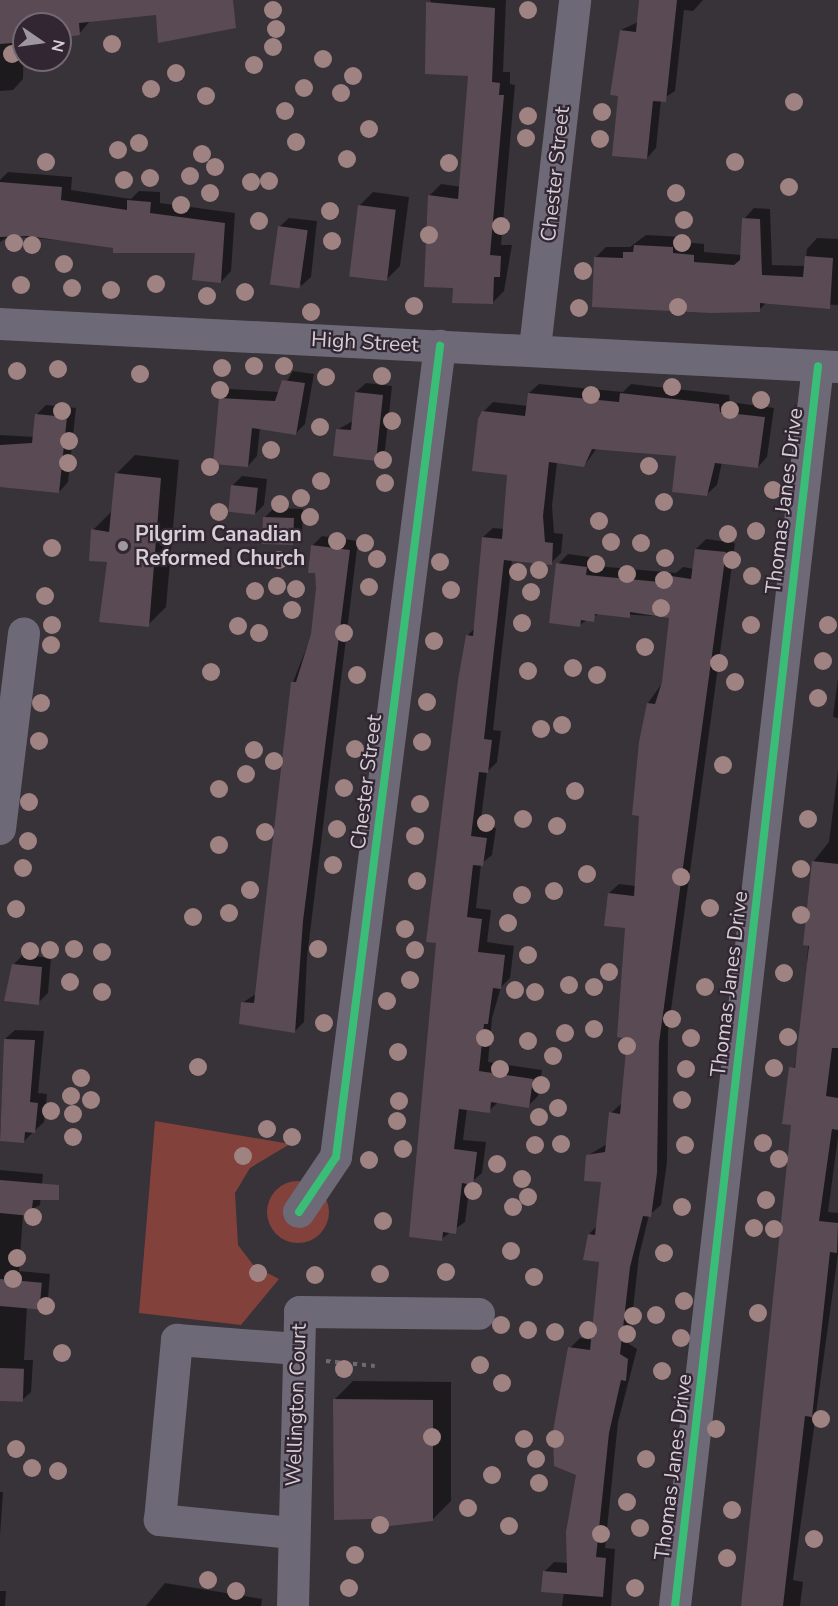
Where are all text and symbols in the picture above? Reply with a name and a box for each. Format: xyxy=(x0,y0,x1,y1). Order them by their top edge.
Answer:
north arrow xyxy=(12,12,72,72)
text: N xyxy=(46,37,70,54)
street label: Chester Street xyxy=(535,105,575,243)
street label: High Street xyxy=(311,327,419,357)
street label: Thomas Janes Drive xyxy=(760,407,808,595)
place label: Pilgrim Canadian Reformed Church xyxy=(135,521,305,571)
marker: Pilgrim Canadian Reformed Church xyxy=(116,539,130,553)
street label: Chester Street xyxy=(345,713,387,851)
street label: Thomas Janes Drive xyxy=(705,890,753,1078)
street label: Wellington Court xyxy=(281,1323,311,1487)
street label: Thomas Janes Drive xyxy=(649,1373,697,1561)

